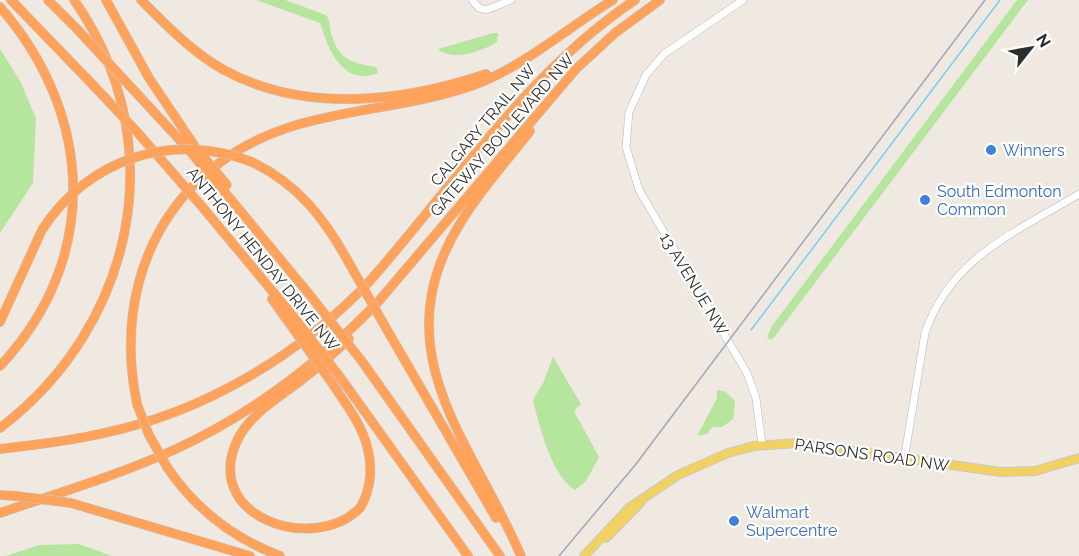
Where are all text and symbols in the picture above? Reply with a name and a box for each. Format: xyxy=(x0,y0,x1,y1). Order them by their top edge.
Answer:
north arrow xyxy=(1001,18,1061,78)
text: N xyxy=(1032,30,1055,51)
street label: GATEWAY BOULEVARD NW xyxy=(426,49,578,220)
street label: CALGARY TRAIL NW xyxy=(426,60,540,190)
place label: Winners xyxy=(1003,141,1065,160)
marker: Winners xyxy=(984,143,998,157)
street label: ANTHONY HENDAY DRIVE NW xyxy=(183,163,343,355)
place label: South Edmonton Common xyxy=(937,182,1062,219)
marker: South Edmonton Common xyxy=(918,193,932,207)
street label: 13 AVENUE NW xyxy=(656,229,732,339)
street label: PARSONS ROAD NW xyxy=(794,435,951,475)
place label: Walmart Supercentre xyxy=(746,503,837,540)
marker: Walmart Supercentre xyxy=(727,514,741,528)

